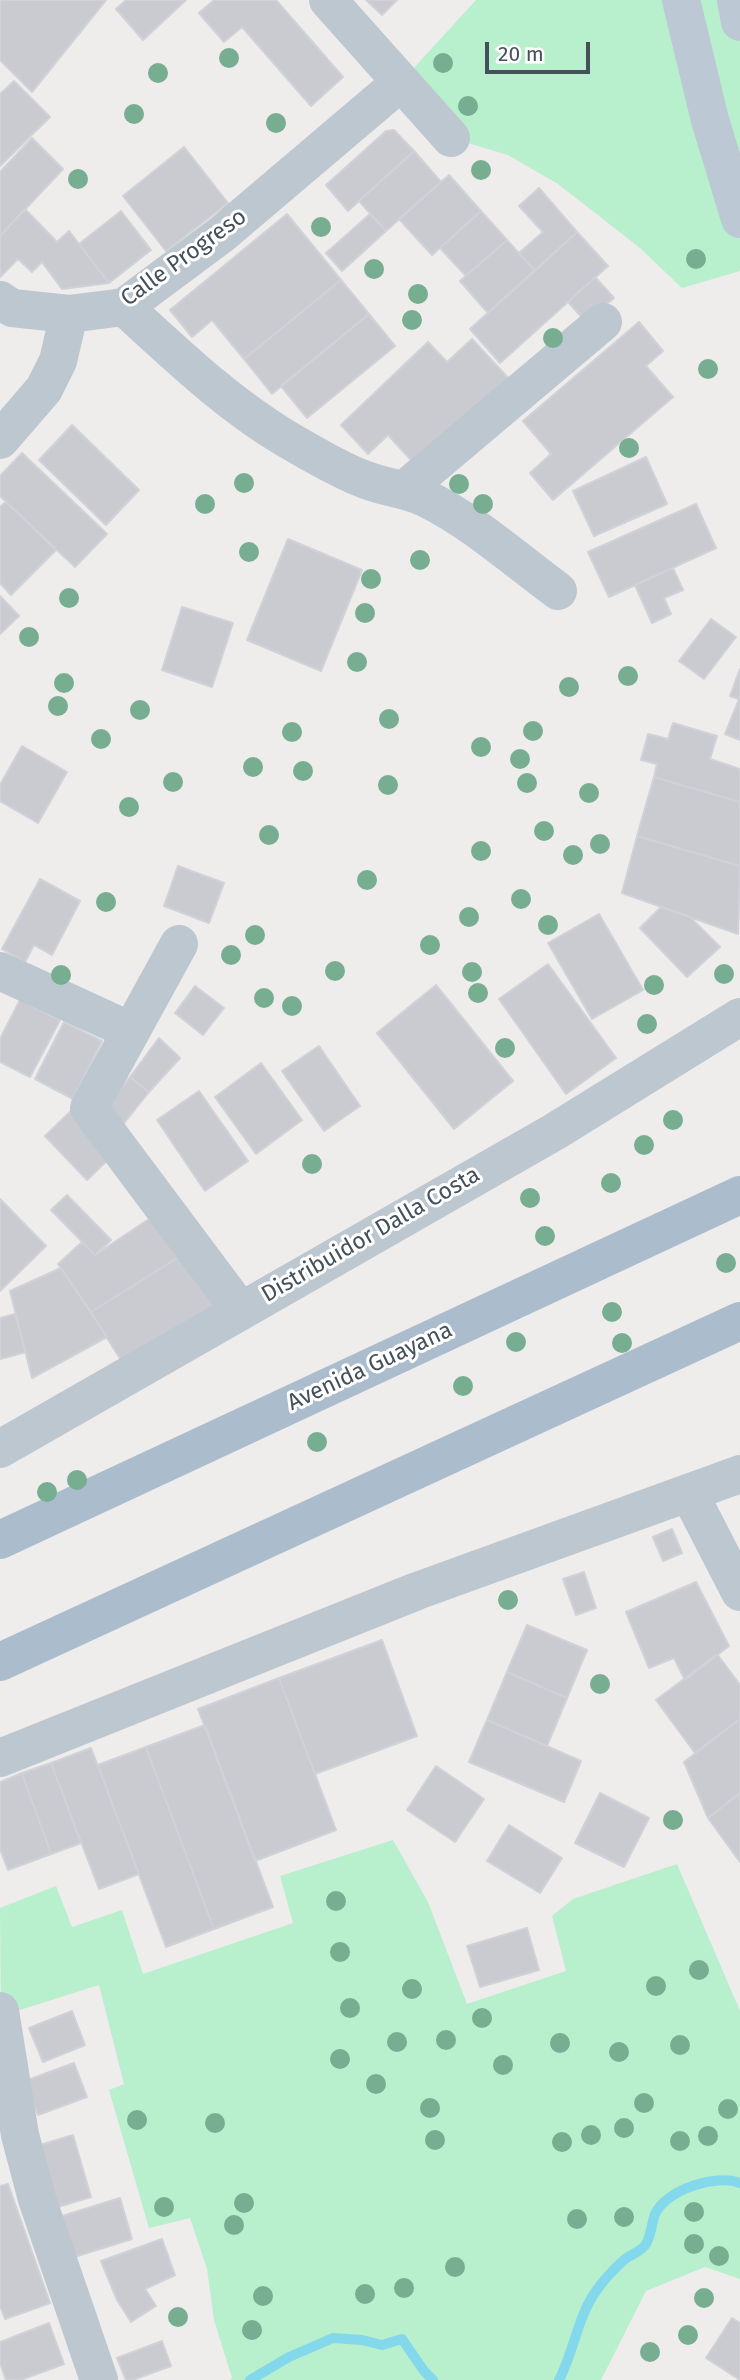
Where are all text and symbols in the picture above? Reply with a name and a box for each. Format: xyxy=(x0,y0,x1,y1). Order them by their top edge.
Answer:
scale bar xyxy=(488,28,593,72)
text: 20 m xyxy=(498,41,544,67)
street label: Calle Progreso xyxy=(116,203,252,313)
street label: Distribuidor Dalla Costa xyxy=(257,1161,485,1309)
street label: Avenida Guayana xyxy=(283,1317,457,1417)

